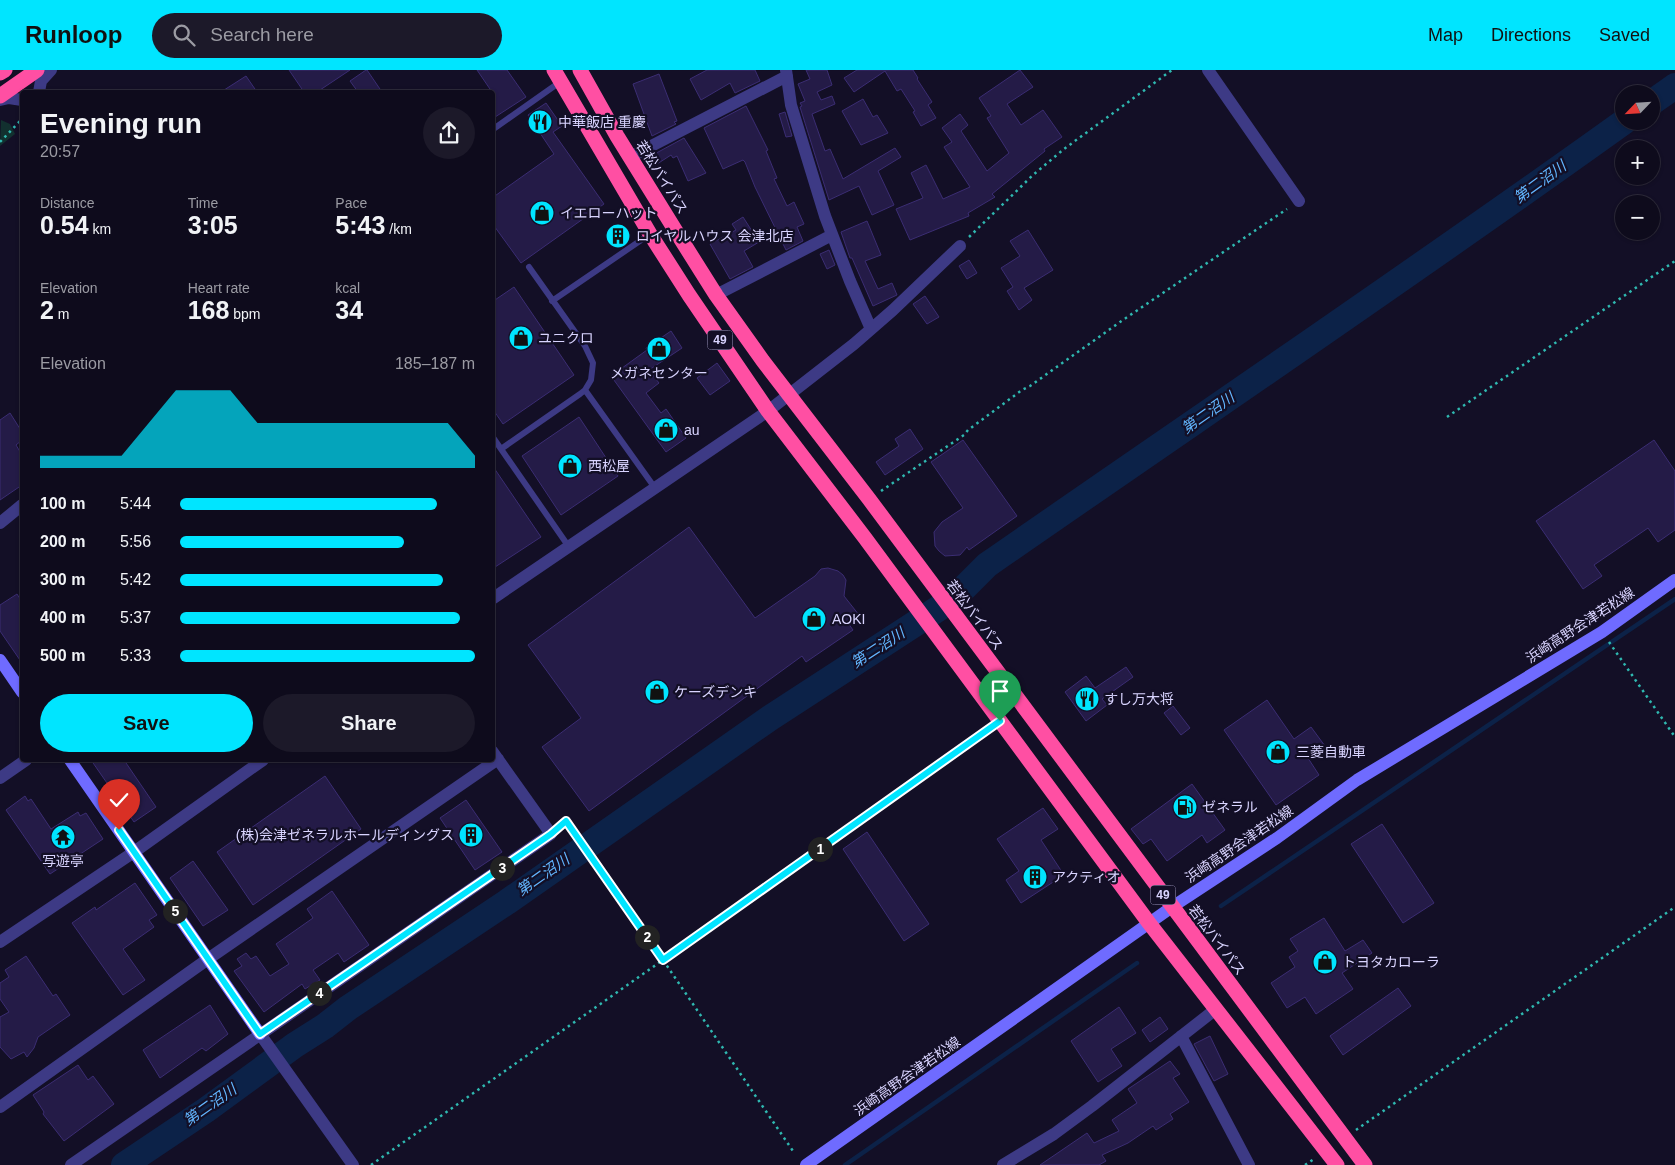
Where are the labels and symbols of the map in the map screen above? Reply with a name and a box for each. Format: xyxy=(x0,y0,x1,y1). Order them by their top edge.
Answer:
north arrow xyxy=(1615,85,1660,130)
restaurant icon: 中華飯店 重慶 xyxy=(527,109,553,135)
place label: 中華飯店 重慶 xyxy=(558,114,646,130)
street label: 若松バイパス xyxy=(633,137,691,217)
water label: 第二沼川 xyxy=(1510,156,1571,206)
shop icon: イエローハット xyxy=(529,200,555,226)
place label: イエローハット xyxy=(560,205,658,221)
building icon: ロイヤルハウス 会津北店 xyxy=(605,223,631,249)
place label: ロイヤルハウス 会津北店 xyxy=(636,228,793,244)
shop icon: ユニクロ xyxy=(508,325,534,351)
place label: ユニクロ xyxy=(538,330,594,346)
road number: 49 xyxy=(708,330,732,350)
shop icon: メガネセンター xyxy=(646,336,672,362)
place label: メガネセンター xyxy=(610,365,708,381)
water label: 第二沼川 xyxy=(1178,387,1239,437)
shop icon: au xyxy=(653,417,679,443)
place label: au xyxy=(684,422,700,438)
shop icon: 西松屋 xyxy=(557,453,583,479)
place label: 西松屋 xyxy=(588,458,630,474)
street label: 若松バイパス xyxy=(943,577,1007,653)
street label: 浜崎高野会津若松線 xyxy=(1523,584,1637,666)
shop icon: AOKI xyxy=(801,606,827,632)
place label: AOKI xyxy=(832,611,865,627)
water label: 第二沼川 xyxy=(848,623,909,671)
pin xyxy=(979,670,1021,721)
shop icon: ケーズデンキ xyxy=(644,679,670,705)
place label: ケーズデンキ xyxy=(674,684,757,700)
restaurant icon: すし万大将 xyxy=(1074,686,1100,712)
place label: すし万大将 xyxy=(1104,691,1174,707)
shop icon: 三菱自動車 xyxy=(1265,739,1291,765)
place label: 三菱自動車 xyxy=(1296,744,1366,760)
pin xyxy=(98,779,140,830)
fuel station icon: ゼネラル xyxy=(1172,794,1198,820)
place label: ゼネラル xyxy=(1202,799,1258,815)
street label: 浜崎高野会津若松線 xyxy=(1182,802,1296,886)
building icon: (株)会津ゼネラルホールディングス xyxy=(458,822,484,848)
temple icon: 写遊亭 xyxy=(50,824,76,850)
place label: (株)会津ゼネラルホールディングス xyxy=(236,827,454,843)
pin: 1 xyxy=(808,836,832,862)
water label: 第二沼川 xyxy=(513,849,574,899)
place label: 写遊亭 xyxy=(42,853,84,869)
pin: 3 xyxy=(490,856,514,880)
building icon: アクティオ xyxy=(1022,864,1048,890)
place label: アクティオ xyxy=(1052,869,1120,885)
road number: 49 xyxy=(1150,886,1176,904)
pin: 5 xyxy=(162,898,188,924)
street label: 若松バイパス xyxy=(1185,902,1249,978)
pin: 2 xyxy=(634,924,660,950)
shop icon: トヨタカローラ xyxy=(1312,949,1338,975)
place label: トヨタカローラ xyxy=(1342,954,1440,970)
pin: 4 xyxy=(306,980,332,1006)
street label: 浜崎高野会津若松線 xyxy=(851,1033,963,1119)
water label: 第二沼川 xyxy=(180,1079,241,1129)

